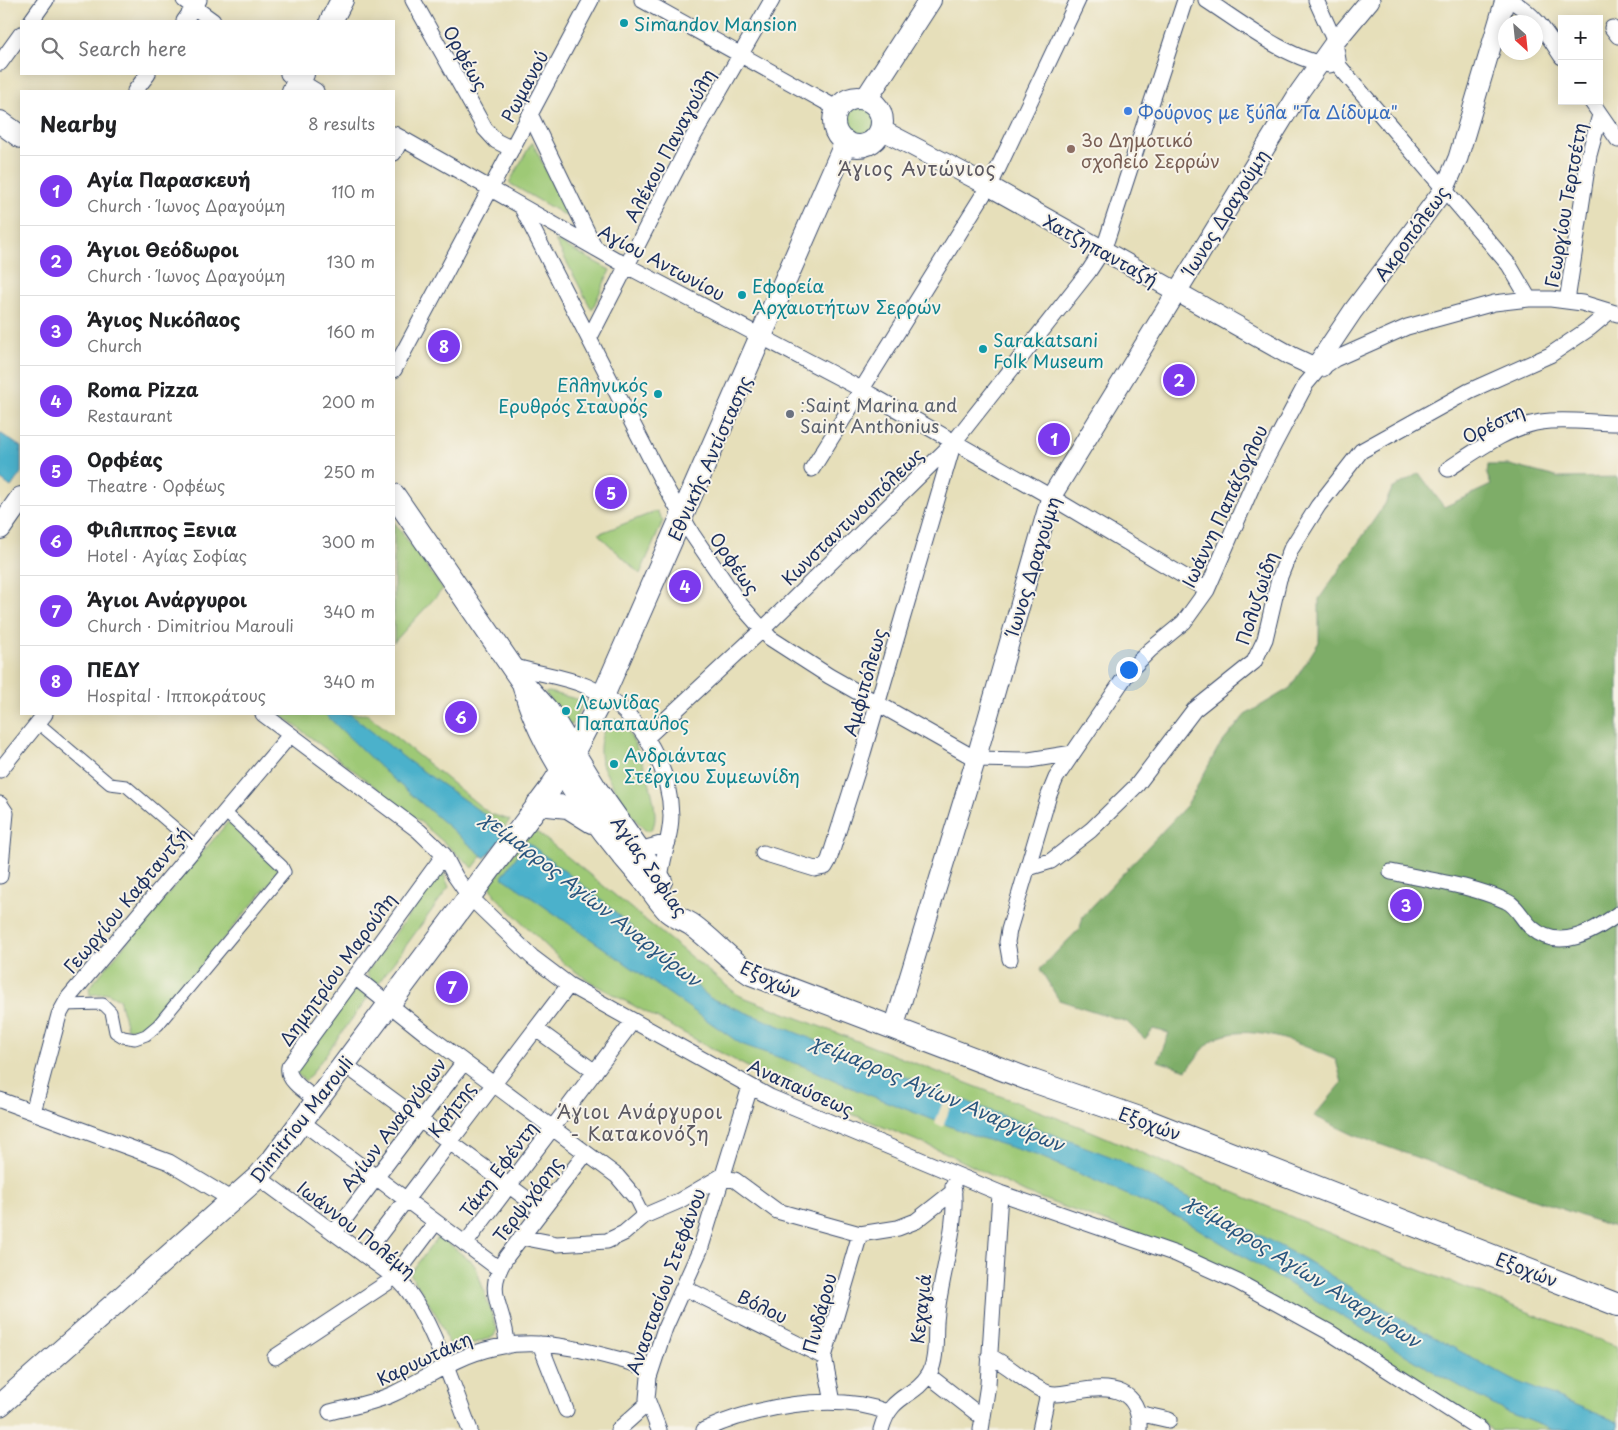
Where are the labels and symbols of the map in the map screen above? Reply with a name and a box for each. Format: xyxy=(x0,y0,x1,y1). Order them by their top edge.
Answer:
place label: Simandov Mansion xyxy=(634,10,797,37)
north arrow xyxy=(1498,15,1543,60)
marker: Simandov Mansion xyxy=(618,17,630,29)
street label: Ορφέως xyxy=(437,20,495,96)
street label: Ρωμανού xyxy=(494,45,554,127)
street label: Αλέκου Παναγούλη xyxy=(617,64,721,226)
place label: Φούρνος με ξύλα "Τα Δίδυμα" xyxy=(1138,98,1398,125)
marker: Φούρνος με ξύλα "Τα Δίδυμα" xyxy=(1122,105,1134,117)
street label: Γεωργίου Τερτσέτη xyxy=(1537,120,1593,290)
place label: 3ο Δημοτικό σχολείο Σερρών xyxy=(1081,126,1220,174)
marker: 3ο Δημοτικό σχολείο Σερρών xyxy=(1065,143,1077,155)
street label: Ίωνος Δραγούμη xyxy=(1174,144,1275,282)
district label: Άγιος Αντώνιος xyxy=(837,154,997,182)
street label: Ακροπόλεως xyxy=(1367,180,1455,286)
street label: Χατζηπανταζή xyxy=(1039,207,1163,293)
street label: Αγίου Αντωνίου xyxy=(594,217,730,307)
place label: Εφορεία Αρχαιοτήτων Σερρών xyxy=(752,272,942,320)
marker: Εφορεία Αρχαιοτήτων Σερρών xyxy=(736,289,748,301)
place label: Sarakatsani Folk Museum xyxy=(993,326,1104,374)
pin: 8 xyxy=(428,327,460,365)
marker: Sarakatsani Folk Museum xyxy=(977,343,989,355)
pin: 2 xyxy=(1163,361,1195,399)
place label: Ελληνικός Ερυθρός Σταυρός xyxy=(498,371,648,419)
street label: Εθνικής Αντίστασης xyxy=(660,371,758,545)
marker: Ελληνικός Ερυθρός Σταυρός xyxy=(652,388,664,400)
place label: :Saint Marina and Saint Anthonius xyxy=(800,391,957,439)
street label: Ορέστη xyxy=(1457,396,1529,450)
marker: :Saint Marina and Saint Anthonius xyxy=(784,408,796,420)
pin: 1 xyxy=(1038,420,1070,458)
street label: Ιωάννη Παπάζογλου xyxy=(1174,420,1274,592)
street label: Κωνσταντινουπόλεως xyxy=(775,441,929,591)
pin: 5 xyxy=(595,474,627,512)
street label: Ίωνος Δραγούμη xyxy=(997,493,1066,641)
street label: Ορφέως xyxy=(704,526,766,600)
street label: Πολυζωίδη xyxy=(1228,548,1284,648)
pin: 4 xyxy=(669,567,701,605)
street label: Αμφιπόλεως xyxy=(836,625,892,739)
your location xyxy=(1116,657,1142,683)
place label: Λεωνίδας Παπαπαύλος xyxy=(576,688,689,736)
pin: 6 xyxy=(445,698,477,736)
marker: Λεωνίδας Παπαπαύλος xyxy=(560,705,572,717)
place label: Ανδριάντας Στέργιου Συμεωνίδη xyxy=(624,741,800,789)
marker: Ανδριάντας Στέργιου Συμεωνίδη xyxy=(608,758,620,770)
water label: χείμαρρος Αγίων Αναργύρων xyxy=(476,803,709,994)
street label: Αγίας Σοφίας xyxy=(605,810,695,922)
street label: Γεωργίου Καφταντζή xyxy=(57,821,195,979)
pin: 3 xyxy=(1390,886,1422,924)
street label: Δημητρίου Μαρούλη xyxy=(272,887,402,1051)
street label: Εξοχών xyxy=(736,953,806,1005)
pin: 7 xyxy=(436,968,468,1006)
water label: χείμαρρος Αγίων Αναργύρων xyxy=(807,1026,1070,1159)
street label: Dimitriou Marouli xyxy=(243,1050,359,1188)
street label: Αγίων Αναργύρων xyxy=(334,1051,452,1197)
street label: Αναπαύσεως xyxy=(744,1052,858,1122)
street label: Κρήτης xyxy=(421,1075,481,1143)
district label: Άγιοι Ανάργυροι - Κατακονόζη xyxy=(557,1097,723,1147)
street label: Εξοχών xyxy=(1115,1099,1185,1147)
street label: Τάκη Εφέντη xyxy=(453,1115,543,1223)
street label: Τερψιχόρης xyxy=(486,1150,568,1248)
street label: Ιωάννου Πολέμη xyxy=(292,1174,422,1284)
street label: Αναστασίου Στεφάνου xyxy=(619,1184,711,1378)
water label: χείμαρρος Αγίων Αναργύρων xyxy=(1180,1186,1428,1355)
street label: Εξοχών xyxy=(1492,1245,1562,1293)
street label: Πινδάρου xyxy=(795,1270,843,1356)
street label: Κεχαγιά xyxy=(903,1272,937,1345)
street label: Βόλου xyxy=(733,1282,793,1330)
street label: Καρυωτάκη xyxy=(372,1324,476,1392)

